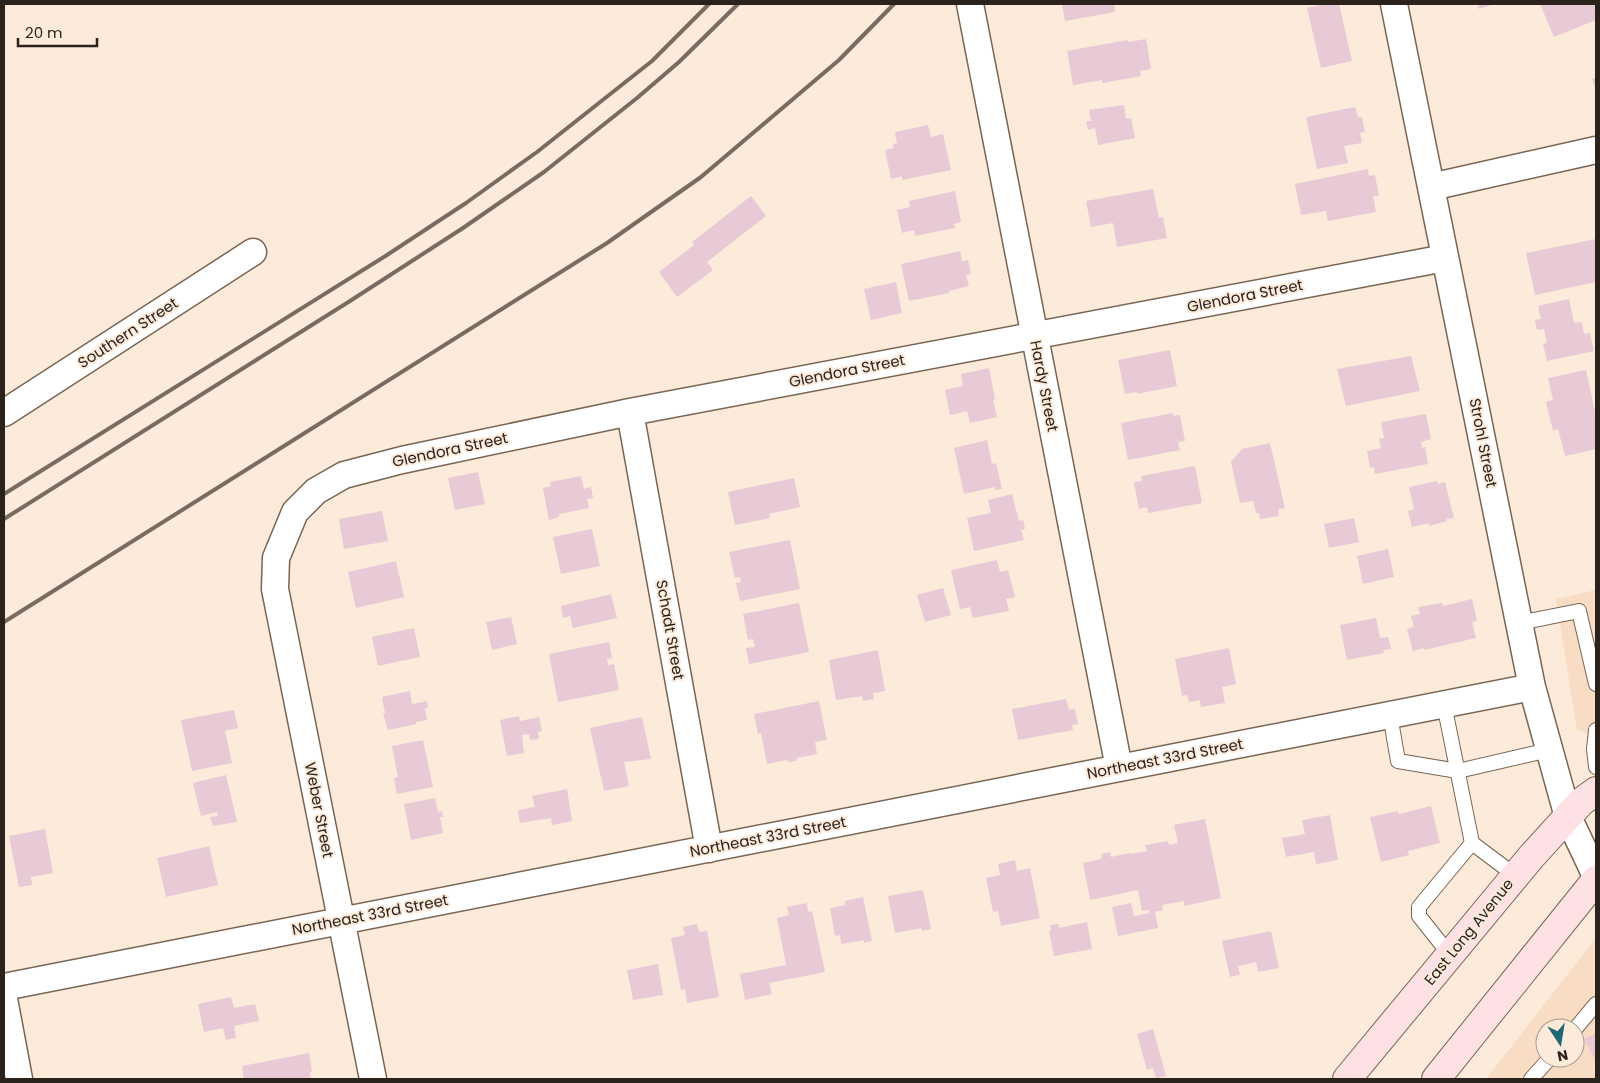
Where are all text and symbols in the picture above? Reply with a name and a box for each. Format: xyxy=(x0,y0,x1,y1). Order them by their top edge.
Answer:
scale bar xyxy=(18,15,96,47)
text: 20 m xyxy=(25,22,63,43)
street label: Glendora Street xyxy=(1185,274,1305,317)
street label: Southern Street xyxy=(74,292,182,373)
street label: Hardy Street xyxy=(1025,338,1064,433)
street label: Glendora Street xyxy=(787,349,907,392)
street label: Strohl Street xyxy=(1465,396,1502,489)
street label: Glendora Street xyxy=(390,427,510,472)
street label: Schadt Street xyxy=(651,578,690,682)
street label: Northeast 33rd Street xyxy=(1085,733,1245,784)
street label: Weber Street xyxy=(300,760,339,859)
street label: Northeast 33rd Street xyxy=(688,811,848,862)
street label: East Long Avenue xyxy=(1419,874,1518,989)
street label: Northeast 33rd Street xyxy=(290,889,450,940)
north arrow xyxy=(1535,1018,1585,1068)
text: N xyxy=(1555,1045,1570,1067)

